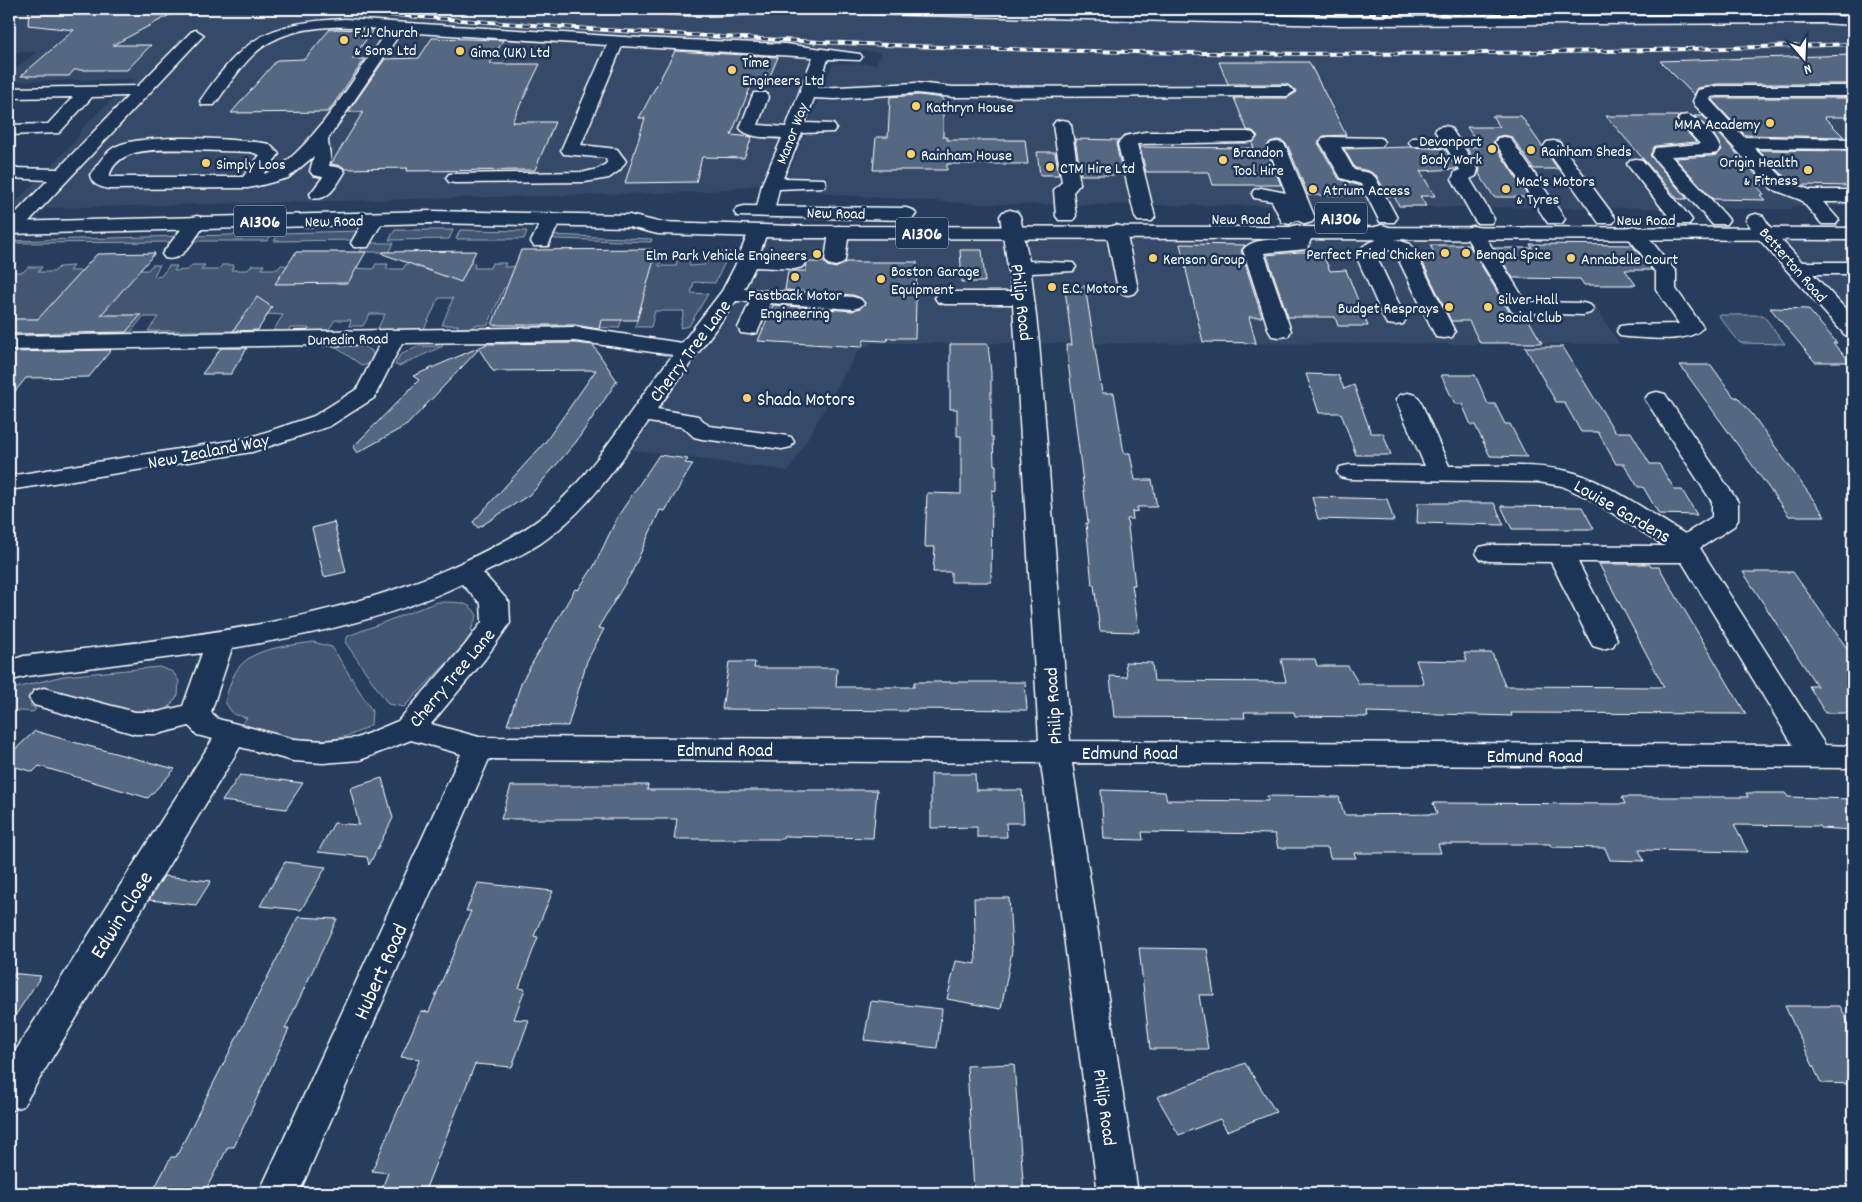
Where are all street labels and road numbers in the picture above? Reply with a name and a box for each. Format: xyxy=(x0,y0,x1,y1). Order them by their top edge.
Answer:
street label: Manor Way xyxy=(771,99,816,168)
street label: New Road xyxy=(806,202,866,227)
road number: A1306 xyxy=(1315,202,1367,234)
road number: A1306 xyxy=(234,206,286,237)
street label: New Road xyxy=(1212,209,1270,232)
street label: New Road xyxy=(304,210,364,235)
street label: New Road xyxy=(1617,210,1675,233)
road number: A1306 xyxy=(896,218,948,248)
street label: Betterton Road xyxy=(1753,223,1831,308)
street label: Philip Road xyxy=(1001,262,1038,343)
street label: Cherry Tree Lane xyxy=(644,295,739,409)
street label: Dunedin Road xyxy=(307,328,389,353)
street label: New Zealand Way xyxy=(146,428,272,478)
street label: Louise Gardens xyxy=(1568,474,1675,552)
street label: Cherry Tree Lane xyxy=(404,624,503,735)
street label: Philip Road xyxy=(1039,666,1072,745)
street label: Edmund Road xyxy=(677,739,773,766)
street label: Edmund Road xyxy=(1082,742,1178,769)
street label: Edmund Road xyxy=(1487,745,1583,772)
street label: Edwin Close xyxy=(84,866,162,966)
street label: Hubert Road xyxy=(347,919,417,1026)
street label: Philip Road xyxy=(1084,1067,1121,1148)

